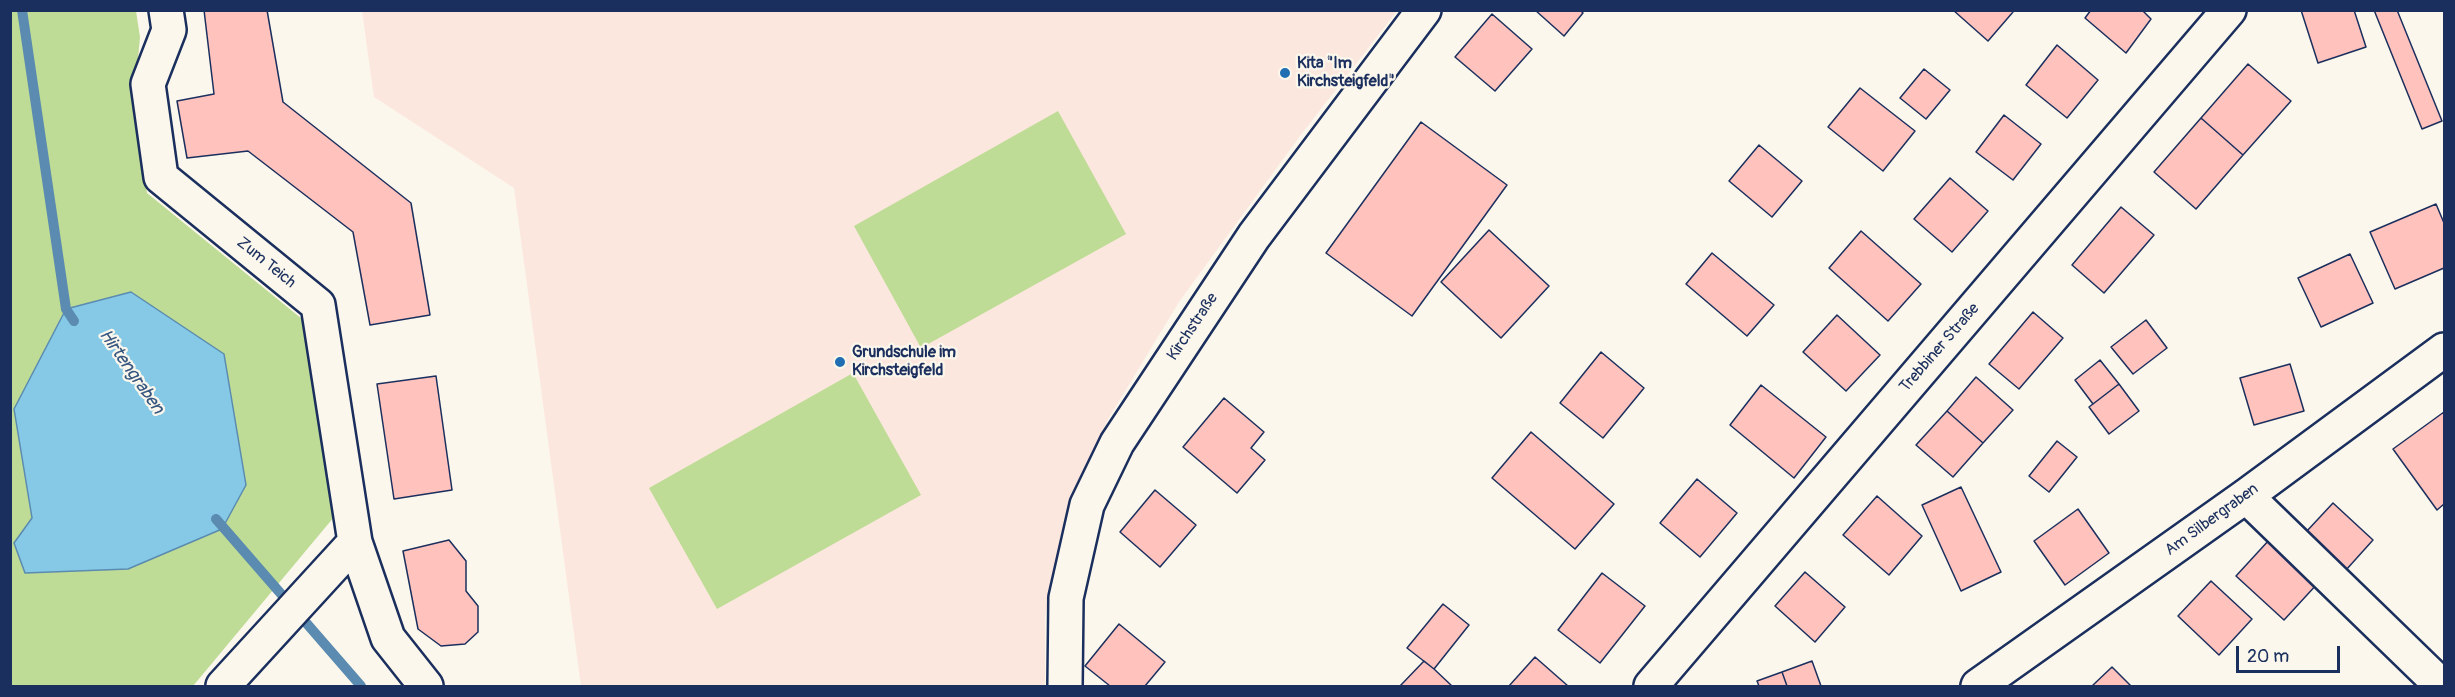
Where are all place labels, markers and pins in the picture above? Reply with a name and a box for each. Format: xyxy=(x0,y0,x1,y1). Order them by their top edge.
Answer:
place label: Kita "Im Kirchsteigfeld" xyxy=(1297,54,1395,92)
marker: Kita "Im Kirchsteigfeld" xyxy=(1278,66,1292,80)
place label: Grundschule im Kirchsteigfeld xyxy=(852,343,956,381)
marker: Grundschule im Kirchsteigfeld xyxy=(833,355,847,369)

